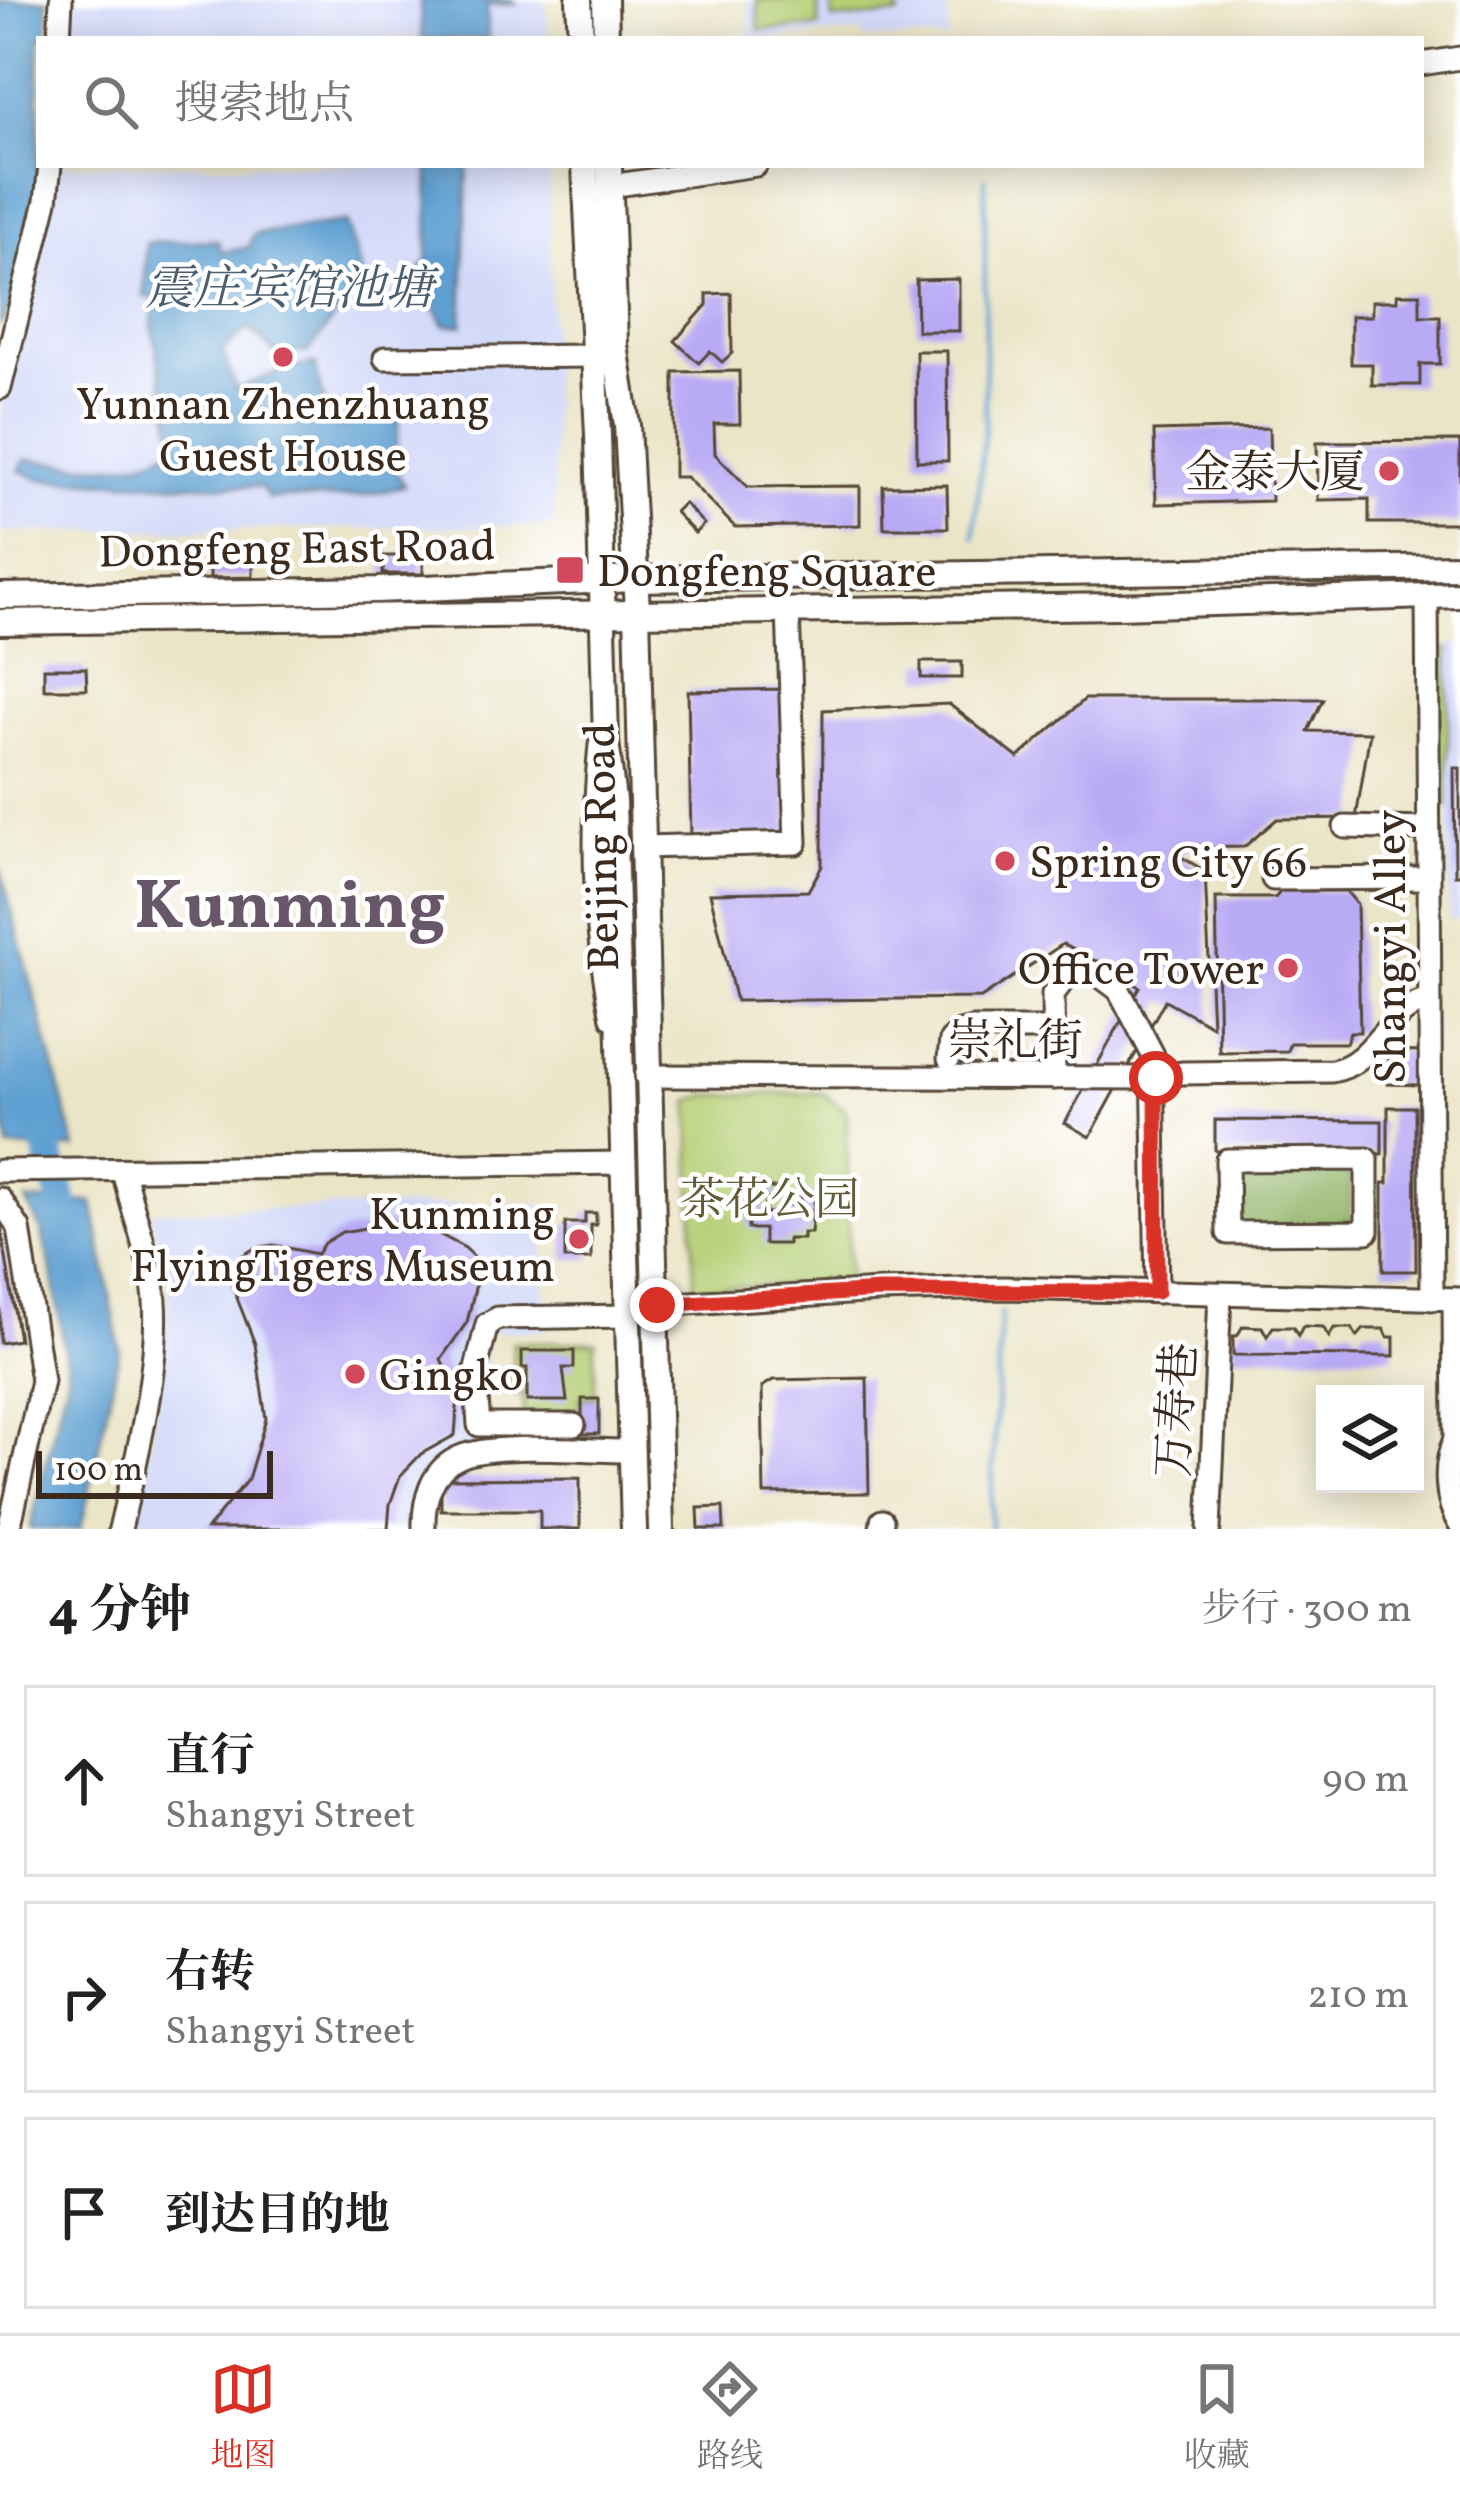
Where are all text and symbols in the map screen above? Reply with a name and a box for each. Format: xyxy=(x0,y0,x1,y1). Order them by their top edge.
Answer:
search box xyxy=(36,36,1424,168)
icon: search xyxy=(78,69,144,135)
text: 搜索地点 xyxy=(174,75,354,138)
water label: 震庄宾馆池塘 xyxy=(145,258,440,325)
marker: Yunnan Zhenzhuang Guest House xyxy=(270,344,296,370)
place label: Yunnan Zhenzhuang Guest House xyxy=(76,376,490,491)
place label: 金泰大厦 xyxy=(1185,444,1365,507)
marker: 金泰大厦 xyxy=(1376,458,1402,484)
street label: Dongfeng East Road xyxy=(98,517,496,586)
place label: Dongfeng Square xyxy=(597,543,937,606)
marker: Dongfeng Square xyxy=(554,554,586,586)
street label: Beijing Road xyxy=(571,722,638,972)
street label: Shangyi Alley xyxy=(1362,810,1425,1084)
place label: Spring City 66 xyxy=(1029,834,1307,897)
marker: Spring City 66 xyxy=(992,848,1018,874)
district label: Kunming xyxy=(134,861,446,957)
place label: Office Tower xyxy=(1018,941,1264,1004)
marker: Office Tower xyxy=(1275,955,1301,981)
street label: 崇礼街 xyxy=(947,1012,1083,1075)
route start xyxy=(1129,1051,1183,1105)
park label: 茶花公园 xyxy=(680,1171,860,1234)
place label: Kunming FlyingTigers Museum xyxy=(130,1186,555,1301)
marker: Kunming FlyingTigers Museum xyxy=(566,1226,592,1252)
route end xyxy=(630,1278,684,1332)
street label: 万寿巷 xyxy=(1145,1341,1214,1479)
place label: Gingko xyxy=(379,1347,523,1410)
marker: Gingko xyxy=(342,1361,368,1387)
map controls xyxy=(1316,1385,1424,1493)
button: layers xyxy=(1316,1385,1424,1493)
scale bar xyxy=(36,1445,273,1498)
text: 100 m xyxy=(54,1449,143,1495)
text: 4 分钟 xyxy=(48,1577,191,1648)
text: 步行 · 300 m xyxy=(1202,1584,1412,1638)
text: 直行 xyxy=(165,1727,255,1790)
icon: ahead xyxy=(51,1748,117,1814)
text: 90 m xyxy=(1322,1754,1409,1808)
text: Shangyi Street xyxy=(165,1790,415,1844)
text: 右转 xyxy=(165,1943,255,2006)
icon: right xyxy=(51,1964,117,2030)
text: 210 m xyxy=(1307,1970,1409,2024)
text: Shangyi Street xyxy=(165,2006,415,2060)
icon: arrive xyxy=(51,2180,117,2246)
text: 到达目的地 xyxy=(165,2186,390,2249)
tab: 地图 xyxy=(210,2356,276,2481)
tab: 路线 xyxy=(697,2356,763,2481)
tab: 收藏 xyxy=(1184,2356,1250,2481)

